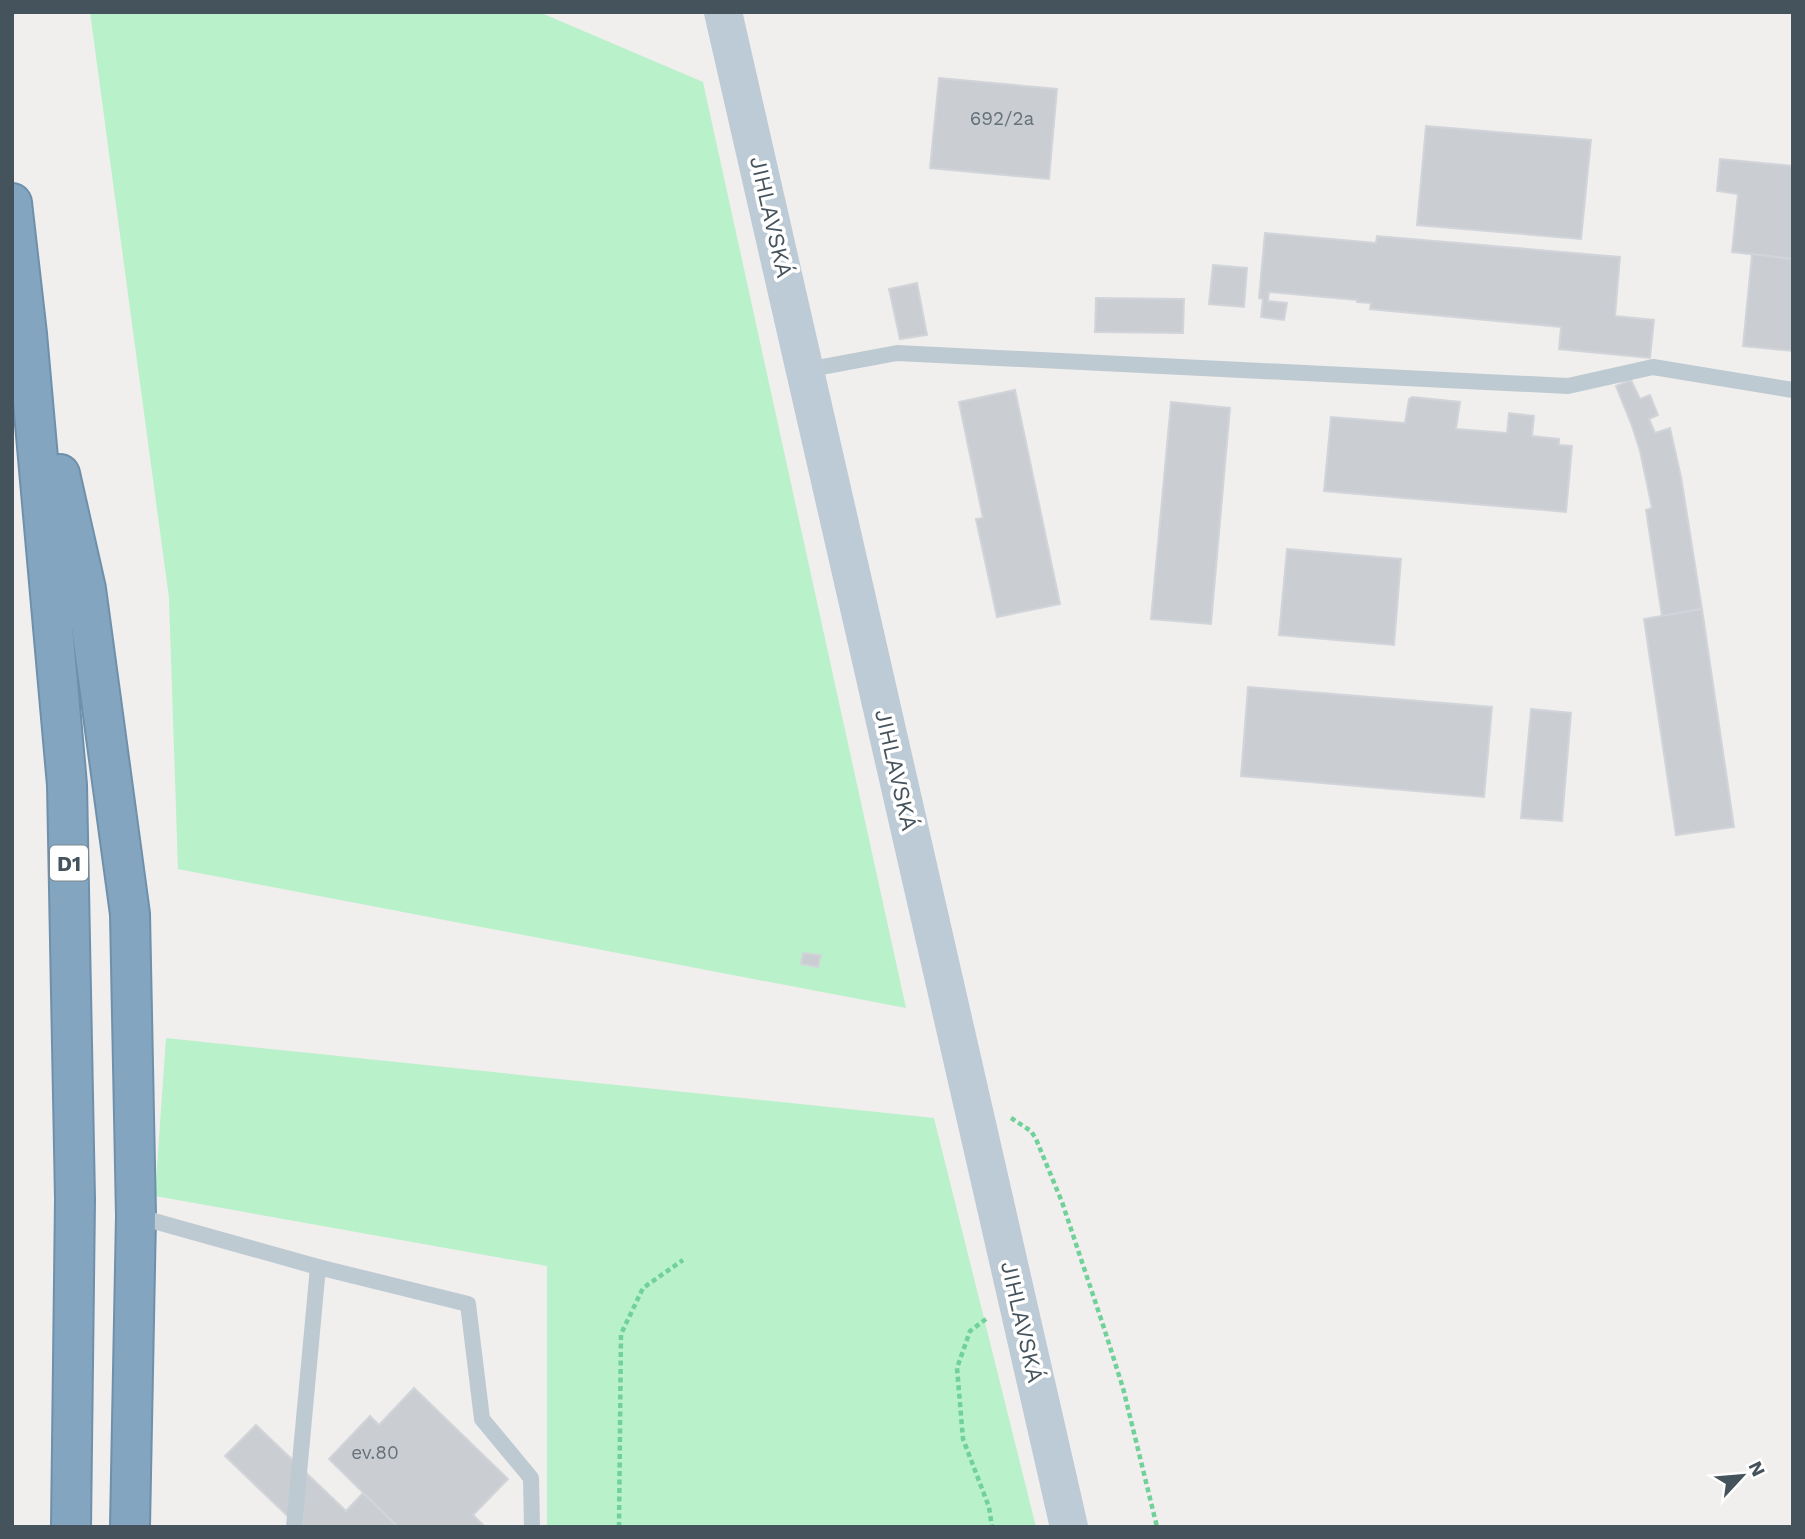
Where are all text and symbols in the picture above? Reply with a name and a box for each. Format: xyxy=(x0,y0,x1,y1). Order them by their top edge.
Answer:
house number: 692/2a xyxy=(970,107,1034,130)
street label: JIHLAVSKÁ xyxy=(744,154,798,280)
street label: JIHLAVSKÁ xyxy=(869,707,923,833)
road number: D1 xyxy=(50,846,88,880)
street label: JIHLAVSKÁ xyxy=(995,1259,1049,1385)
house number: ev.80 xyxy=(351,1441,399,1464)
north arrow xyxy=(1707,1441,1777,1511)
text: N xyxy=(1743,1457,1770,1480)

